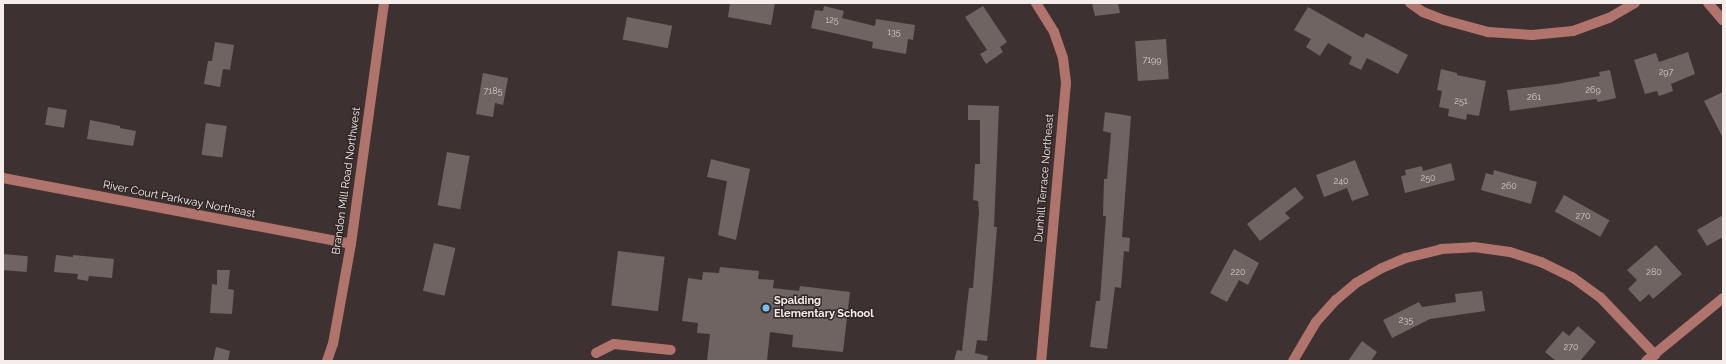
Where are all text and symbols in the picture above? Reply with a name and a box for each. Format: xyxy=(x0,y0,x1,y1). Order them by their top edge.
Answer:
house number: 125 xyxy=(825,15,839,25)
house number: 135 xyxy=(887,27,901,37)
house number: 7199 xyxy=(1142,55,1162,65)
house number: 297 xyxy=(1659,67,1673,77)
house number: 269 xyxy=(1585,85,1601,95)
house number: 7185 xyxy=(484,86,502,96)
house number: 261 xyxy=(1527,92,1541,102)
house number: 251 xyxy=(1454,96,1468,106)
street label: Brandon Mill Road Northwest xyxy=(330,106,364,256)
street label: Dunhill Terrace Northeast xyxy=(1033,113,1057,243)
house number: 250 xyxy=(1420,173,1436,183)
house number: 240 xyxy=(1333,176,1349,186)
street label: River Court Parkway Northeast xyxy=(101,179,257,221)
house number: 260 xyxy=(1501,181,1517,191)
house number: 270 xyxy=(1576,211,1590,221)
house number: 220 xyxy=(1231,267,1245,277)
house number: 280 xyxy=(1646,267,1662,277)
place label: Spalding Elementary School xyxy=(774,295,874,321)
marker: Spalding Elementary School xyxy=(761,303,771,313)
house number: 235 xyxy=(1399,315,1413,325)
house number: 270 xyxy=(1564,342,1578,352)

